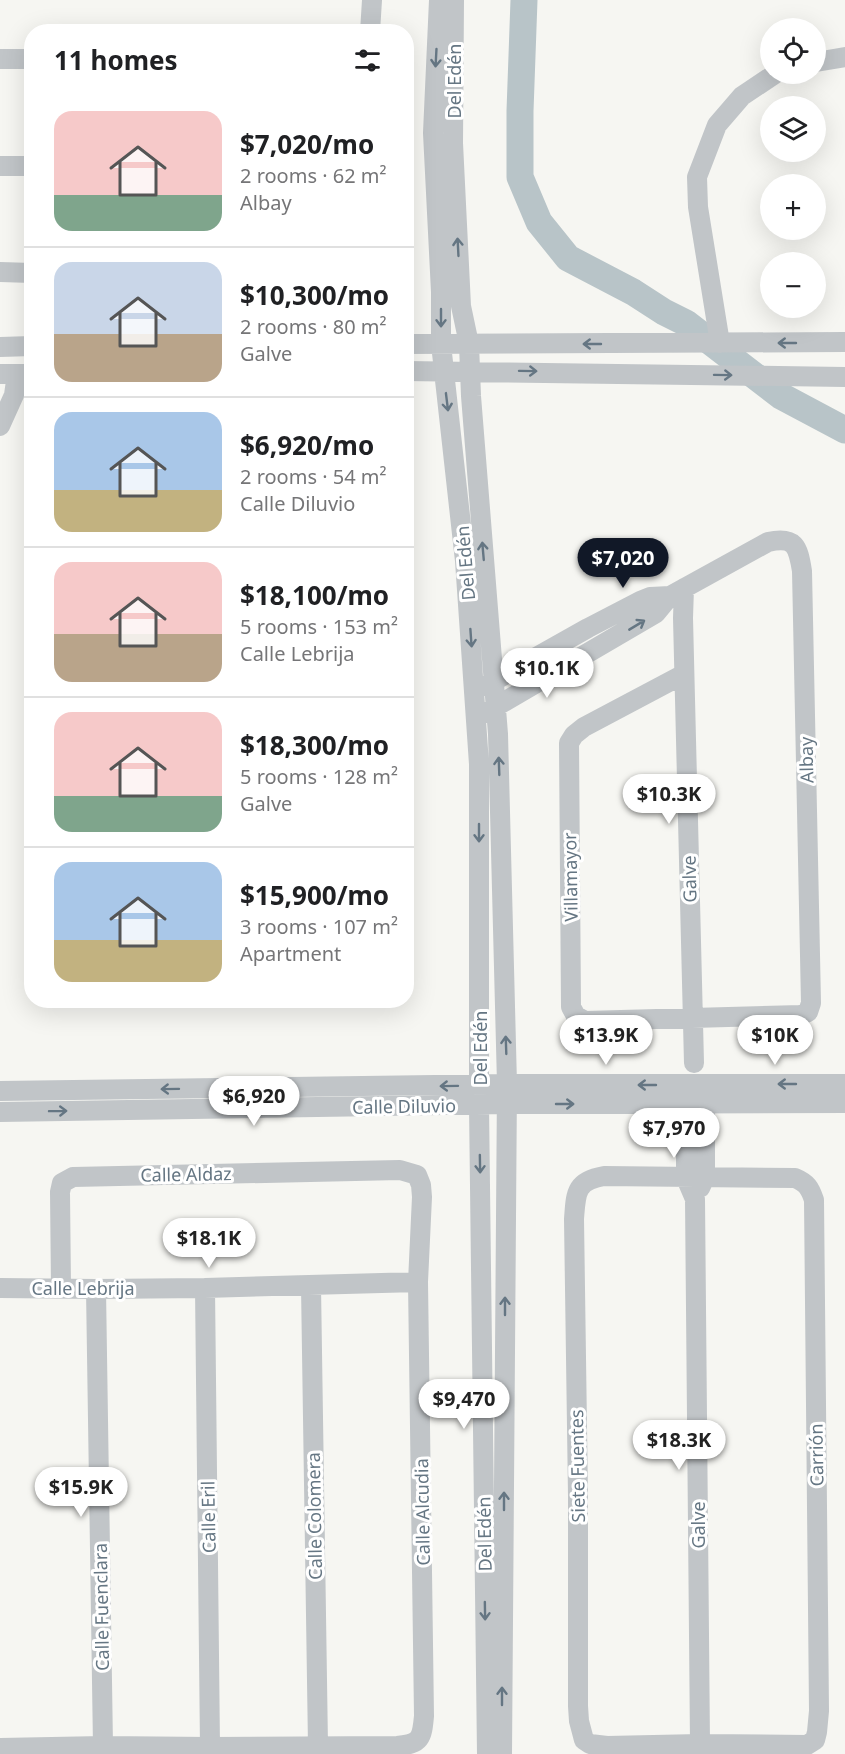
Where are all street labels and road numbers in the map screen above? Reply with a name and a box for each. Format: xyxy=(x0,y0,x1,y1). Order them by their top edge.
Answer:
street label: Del Edén xyxy=(442,44,466,118)
street label: Del Edén xyxy=(450,525,480,601)
street label: Albay xyxy=(794,736,818,783)
street label: Villamayor xyxy=(557,832,583,922)
street label: Galve xyxy=(677,855,701,903)
street label: Del Edén xyxy=(468,1011,492,1085)
street label: Calle Diluvio xyxy=(352,1093,456,1119)
street label: Calle Aldaz xyxy=(140,1161,232,1187)
street label: Calle Lebrija xyxy=(31,1276,135,1300)
street label: Siete Fuentes xyxy=(564,1409,590,1523)
street label: Carrión xyxy=(803,1423,829,1487)
street label: Calle Colomera xyxy=(301,1452,327,1580)
street label: Calle Alcudia xyxy=(409,1458,435,1566)
street label: Calle Eril xyxy=(195,1481,221,1553)
street label: Del Edén xyxy=(471,1496,497,1572)
street label: Galve xyxy=(686,1501,710,1549)
street label: Calle Fuenclara xyxy=(88,1543,114,1671)

